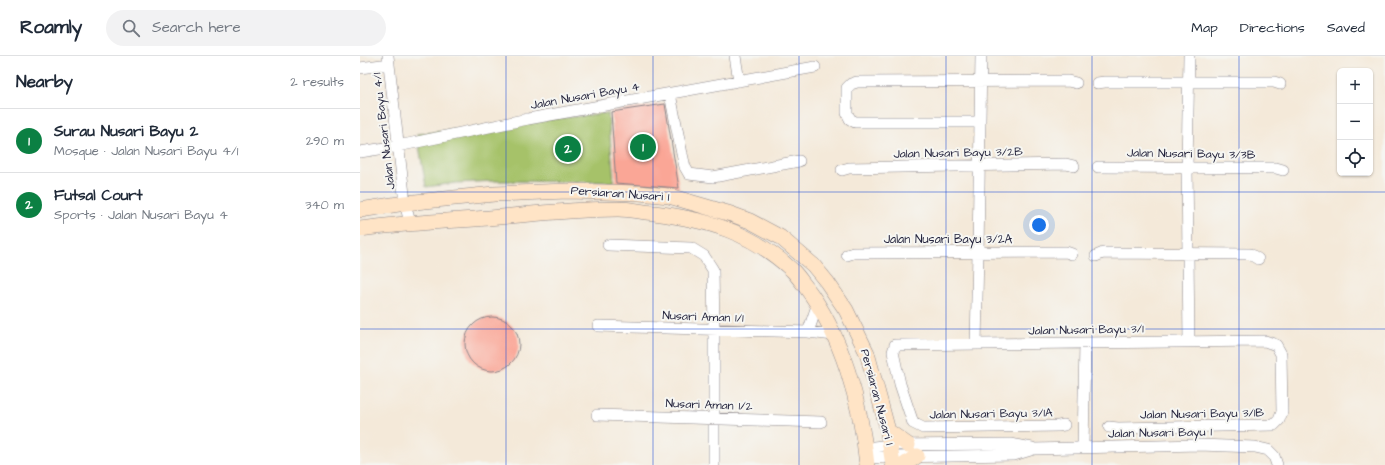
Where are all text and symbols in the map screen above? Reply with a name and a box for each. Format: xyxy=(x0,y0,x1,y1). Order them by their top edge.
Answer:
search box xyxy=(106,10,386,46)
text: Roamly xyxy=(20,14,82,41)
icon: search xyxy=(120,17,142,39)
text: Search here xyxy=(152,17,241,38)
text: Map xyxy=(1191,18,1218,38)
text: Directions xyxy=(1240,18,1305,38)
text: Saved xyxy=(1327,18,1365,38)
map controls xyxy=(1337,68,1373,176)
button: + xyxy=(1337,68,1373,104)
text: Nearby xyxy=(16,70,73,94)
street label: Jalan Nusari Bayu 4/1 xyxy=(368,71,401,190)
text: 2 results xyxy=(290,73,344,91)
street label: Jalan Nusari Bayu 4 xyxy=(529,78,641,115)
button: − xyxy=(1337,104,1373,140)
text: Surau Nusari Bayu 2 xyxy=(54,121,198,142)
text: 1 xyxy=(28,132,30,150)
text: 290 m xyxy=(306,132,344,150)
pin: 1 xyxy=(630,132,656,162)
pin: 2 xyxy=(555,134,581,164)
button: locate xyxy=(1337,140,1373,176)
text: Mosque · Jalan Nusari Bayu 4/1 xyxy=(54,142,238,160)
street label: Jalan Nusari Bayu 3/2B xyxy=(893,143,1023,164)
street label: Jalan Nusari Bayu 3/3B xyxy=(1127,144,1256,165)
street label: Persiaran Nusari 1 xyxy=(570,182,670,206)
text: Futsal Court xyxy=(54,185,143,206)
text: 2 xyxy=(25,196,33,214)
text: 340 m xyxy=(305,196,344,214)
text: Sports · Jalan Nusari Bayu 4 xyxy=(54,206,228,224)
your location xyxy=(1029,215,1049,235)
street label: Jalan Nusari Bayu 3/2A xyxy=(884,231,1013,249)
street label: Nusari Aman 1/1 xyxy=(662,307,744,327)
street label: Jalan Nusari Bayu 3/1 xyxy=(1028,320,1144,341)
street label: Persiaran Nusari 1 xyxy=(856,347,898,447)
street label: Nusari Aman 1/2 xyxy=(665,395,753,415)
street label: Jalan Nusari Bayu 3/1A xyxy=(929,404,1053,425)
street label: Jalan Nusari Bayu 3/1B xyxy=(1140,404,1265,425)
street label: Jalan Nusari Bayu 1 xyxy=(1108,424,1213,443)

